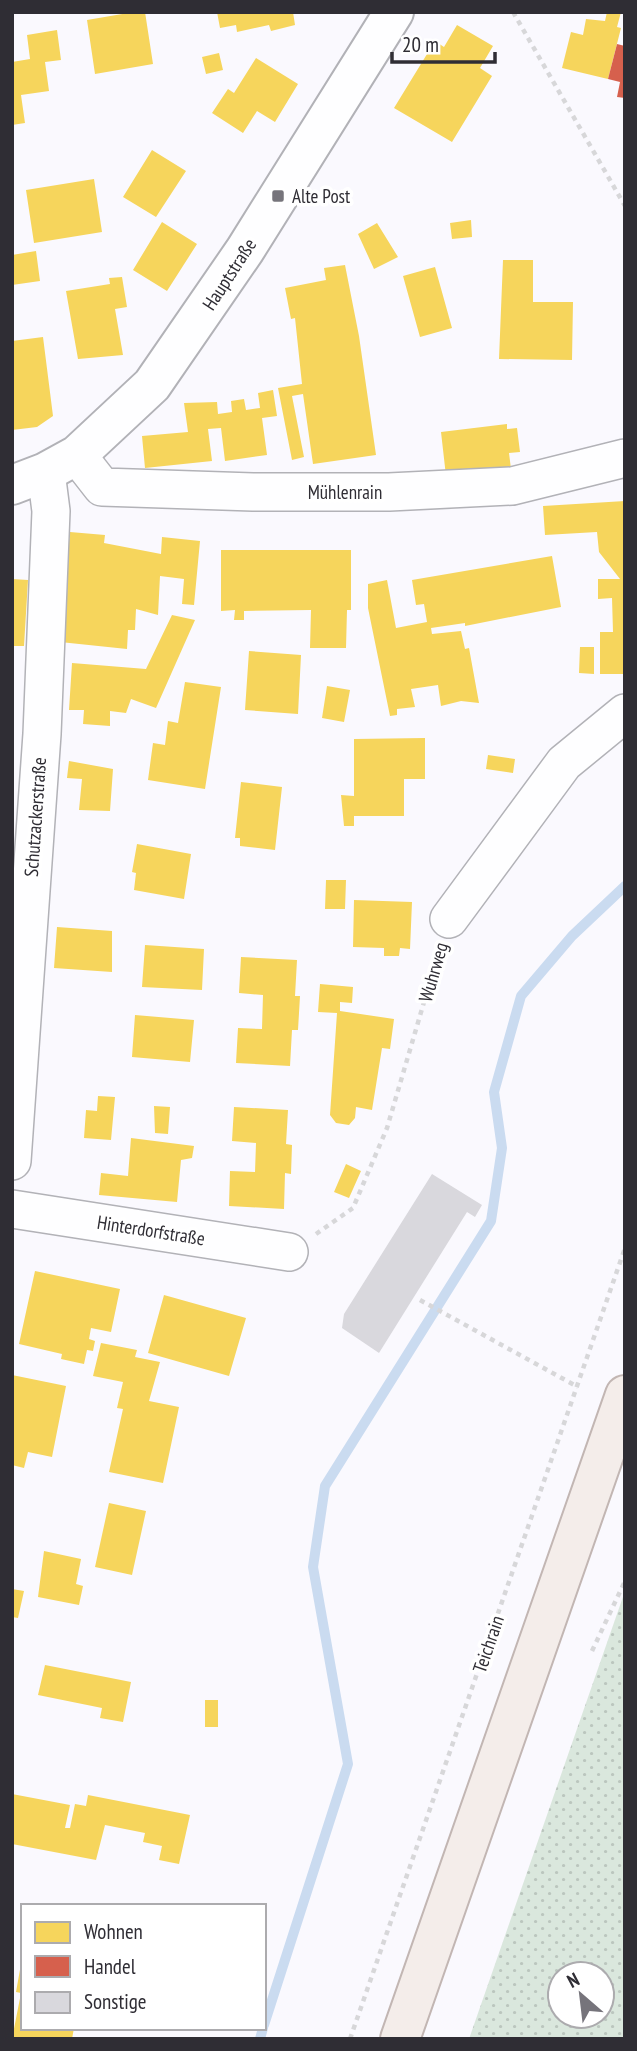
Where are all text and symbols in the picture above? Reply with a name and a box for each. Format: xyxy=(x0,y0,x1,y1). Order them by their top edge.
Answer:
scale bar xyxy=(392,21,495,65)
text: 20 m xyxy=(402,31,439,58)
place label: Alte Post xyxy=(292,184,351,208)
marker: Alte Post xyxy=(270,188,286,204)
street label: Hauptstraße xyxy=(197,233,261,315)
street label: Mühlenrain xyxy=(308,480,382,504)
street label: Schutzackerstraße xyxy=(19,756,51,878)
street label: Wuhrweg xyxy=(413,939,453,1005)
street label: Hinterdorfstraße xyxy=(95,1210,207,1250)
street label: Teichrain xyxy=(467,1612,509,1676)
legend xyxy=(21,1904,266,2030)
text: Wohnen xyxy=(84,1918,143,1945)
text: Handel xyxy=(84,1953,136,1980)
north arrow xyxy=(546,1960,616,2030)
text: N xyxy=(563,1967,583,1993)
text: Sonstige xyxy=(84,1988,146,2015)

